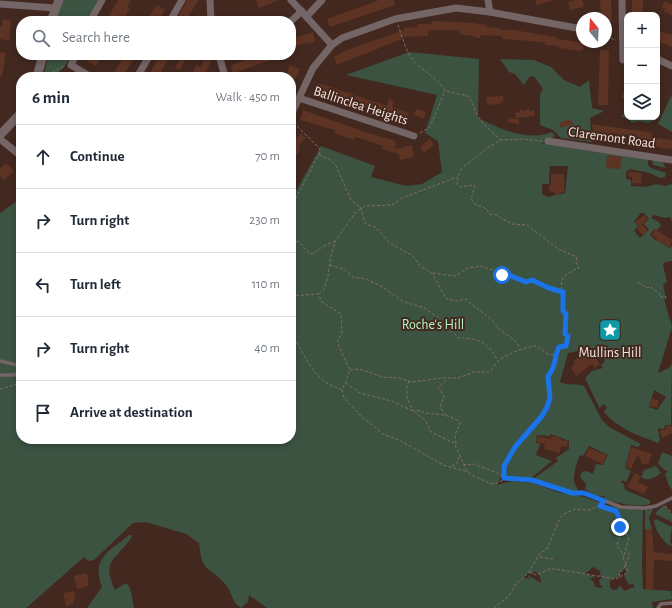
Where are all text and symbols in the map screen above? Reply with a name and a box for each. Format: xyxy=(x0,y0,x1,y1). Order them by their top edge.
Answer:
north arrow xyxy=(576,12,612,48)
map controls xyxy=(624,12,660,120)
button: + xyxy=(624,12,660,48)
search box xyxy=(16,16,296,60)
icon: search xyxy=(30,27,52,49)
text: Search here xyxy=(62,30,130,45)
button: − xyxy=(624,48,660,84)
street label: Ballinclea Heights xyxy=(312,84,410,128)
button: layers xyxy=(624,84,660,120)
text: 6 min xyxy=(32,89,70,106)
text: Walk · 450 m xyxy=(216,91,280,104)
street label: Claremont Road xyxy=(567,125,656,151)
icon: ahead xyxy=(32,146,54,168)
text: Continue xyxy=(70,149,125,164)
text: 70 m xyxy=(255,150,280,163)
icon: right xyxy=(32,210,54,232)
text: Turn right xyxy=(70,213,129,228)
text: 230 m xyxy=(249,214,280,227)
route start xyxy=(493,266,511,284)
icon: left xyxy=(32,274,54,296)
text: Turn left xyxy=(70,277,121,292)
text: 110 m xyxy=(252,278,280,291)
place icon: Mullins Hill xyxy=(597,317,623,343)
park label: Roche's Hill xyxy=(402,318,464,332)
icon: right xyxy=(32,338,54,360)
text: Turn right xyxy=(70,341,129,356)
text: 40 m xyxy=(254,342,280,355)
place label: Mullins Hill xyxy=(579,346,641,360)
icon: arrive xyxy=(32,402,54,424)
text: Arrive at destination xyxy=(70,405,193,420)
route end xyxy=(611,518,629,536)

